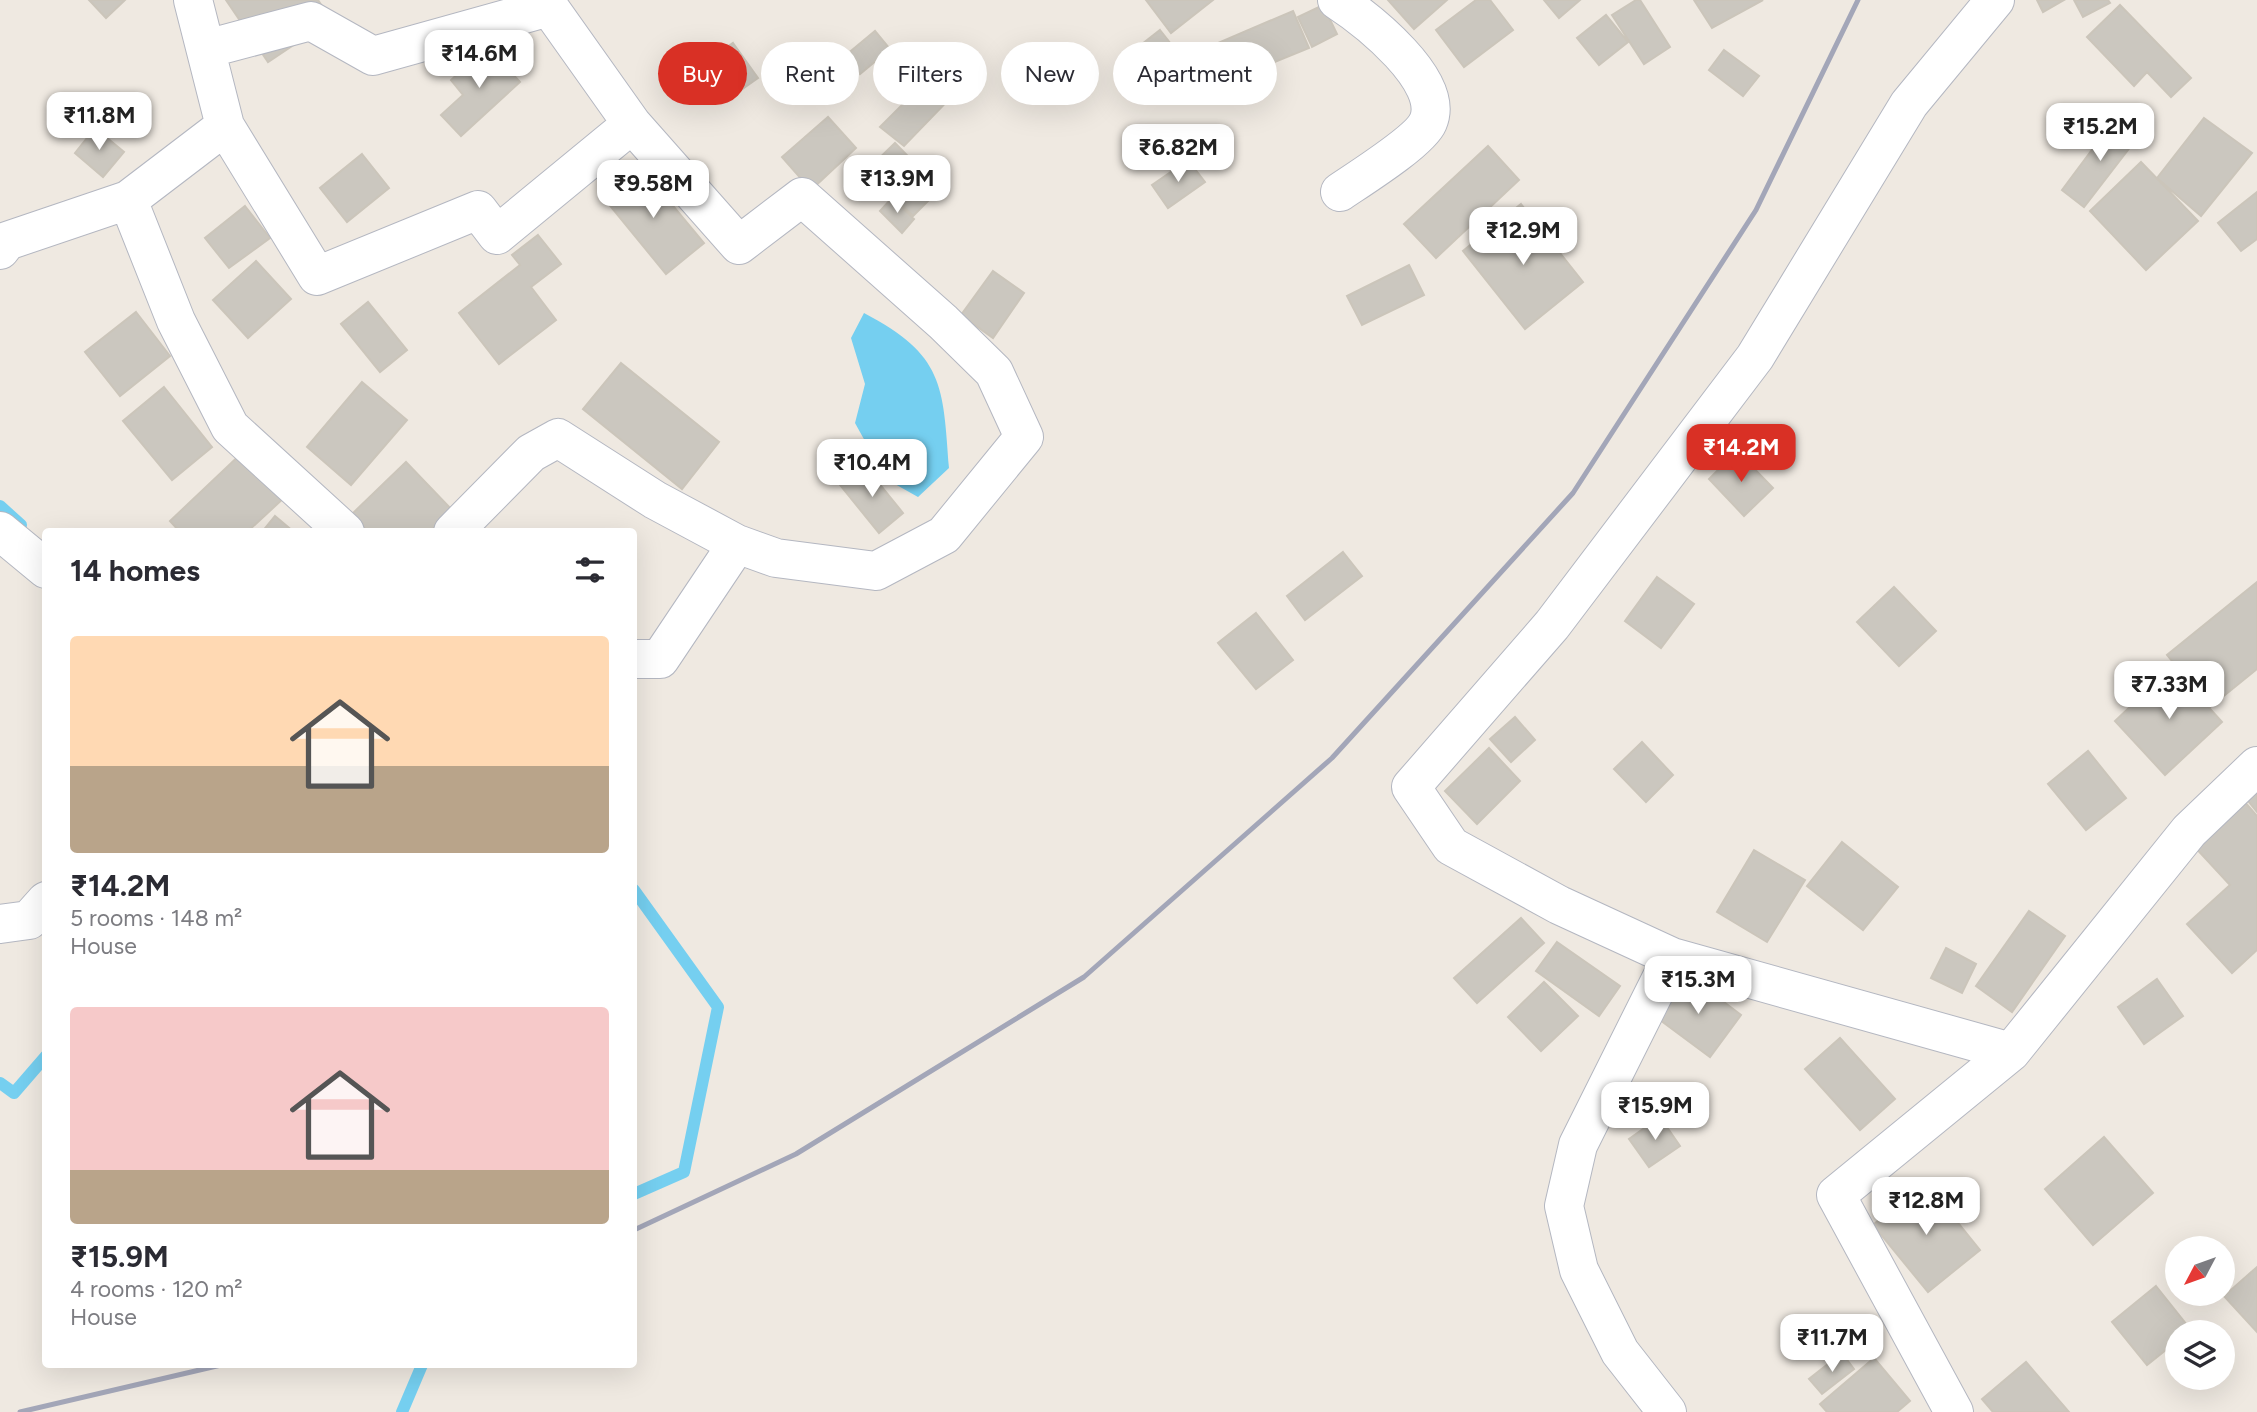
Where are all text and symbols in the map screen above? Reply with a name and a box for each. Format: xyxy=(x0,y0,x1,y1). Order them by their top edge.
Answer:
pin: ₹14.6M xyxy=(422,31,536,90)
text: ₹14.6M xyxy=(441,39,517,67)
chip: Buy xyxy=(658,42,747,105)
chip: Rent xyxy=(761,42,859,105)
chip: Filters xyxy=(873,42,987,105)
chip: New xyxy=(1001,42,1099,105)
chip: Apartment xyxy=(1113,42,1277,105)
pin: ₹11.8M xyxy=(42,92,156,152)
text: ₹11.8M xyxy=(63,101,135,129)
pin: ₹15.2M xyxy=(2043,104,2157,163)
text: ₹15.2M xyxy=(2062,112,2138,140)
pin: ₹6.82M xyxy=(1121,124,1235,184)
text: ₹6.82M xyxy=(1138,133,1218,161)
pin: ₹13.9M xyxy=(840,156,954,215)
pin: ₹9.58M xyxy=(596,160,710,220)
text: ₹13.9M xyxy=(859,164,935,192)
text: ₹9.58M xyxy=(613,169,693,197)
pin: ₹12.9M xyxy=(1466,208,1580,267)
text: ₹12.9M xyxy=(1485,216,1561,244)
pin: ₹14.2M xyxy=(1684,424,1798,484)
text: ₹14.2M xyxy=(1703,433,1779,461)
pin: ₹10.4M xyxy=(815,440,929,499)
text: ₹10.4M xyxy=(833,448,911,476)
icon: filters xyxy=(571,551,609,589)
text: 14 homes xyxy=(70,552,200,589)
pin: ₹7.33M xyxy=(2112,662,2226,721)
text: ₹7.33M xyxy=(2130,670,2208,698)
icon: home xyxy=(277,681,403,807)
text: ₹14.2M xyxy=(70,867,170,904)
text: 5 rooms · 148 m² xyxy=(70,904,242,932)
text: House xyxy=(70,932,137,960)
pin: ₹15.3M xyxy=(1641,956,1755,1016)
text: ₹15.3M xyxy=(1660,965,1736,993)
icon: home xyxy=(277,1052,403,1178)
pin: ₹15.9M xyxy=(1598,1082,1712,1142)
text: ₹15.9M xyxy=(1617,1091,1693,1119)
pin: ₹12.8M xyxy=(1869,1178,1983,1237)
text: ₹12.8M xyxy=(1888,1186,1964,1214)
north arrow xyxy=(2165,1236,2235,1306)
map controls xyxy=(2165,1236,2235,1390)
text: ₹15.9M xyxy=(70,1238,169,1275)
text: 4 rooms · 120 m² xyxy=(70,1275,243,1303)
text: House xyxy=(70,1303,137,1331)
pin: ₹11.7M xyxy=(1775,1314,1889,1374)
button: layers xyxy=(2165,1320,2235,1390)
text: ₹11.7M xyxy=(1796,1323,1868,1351)

